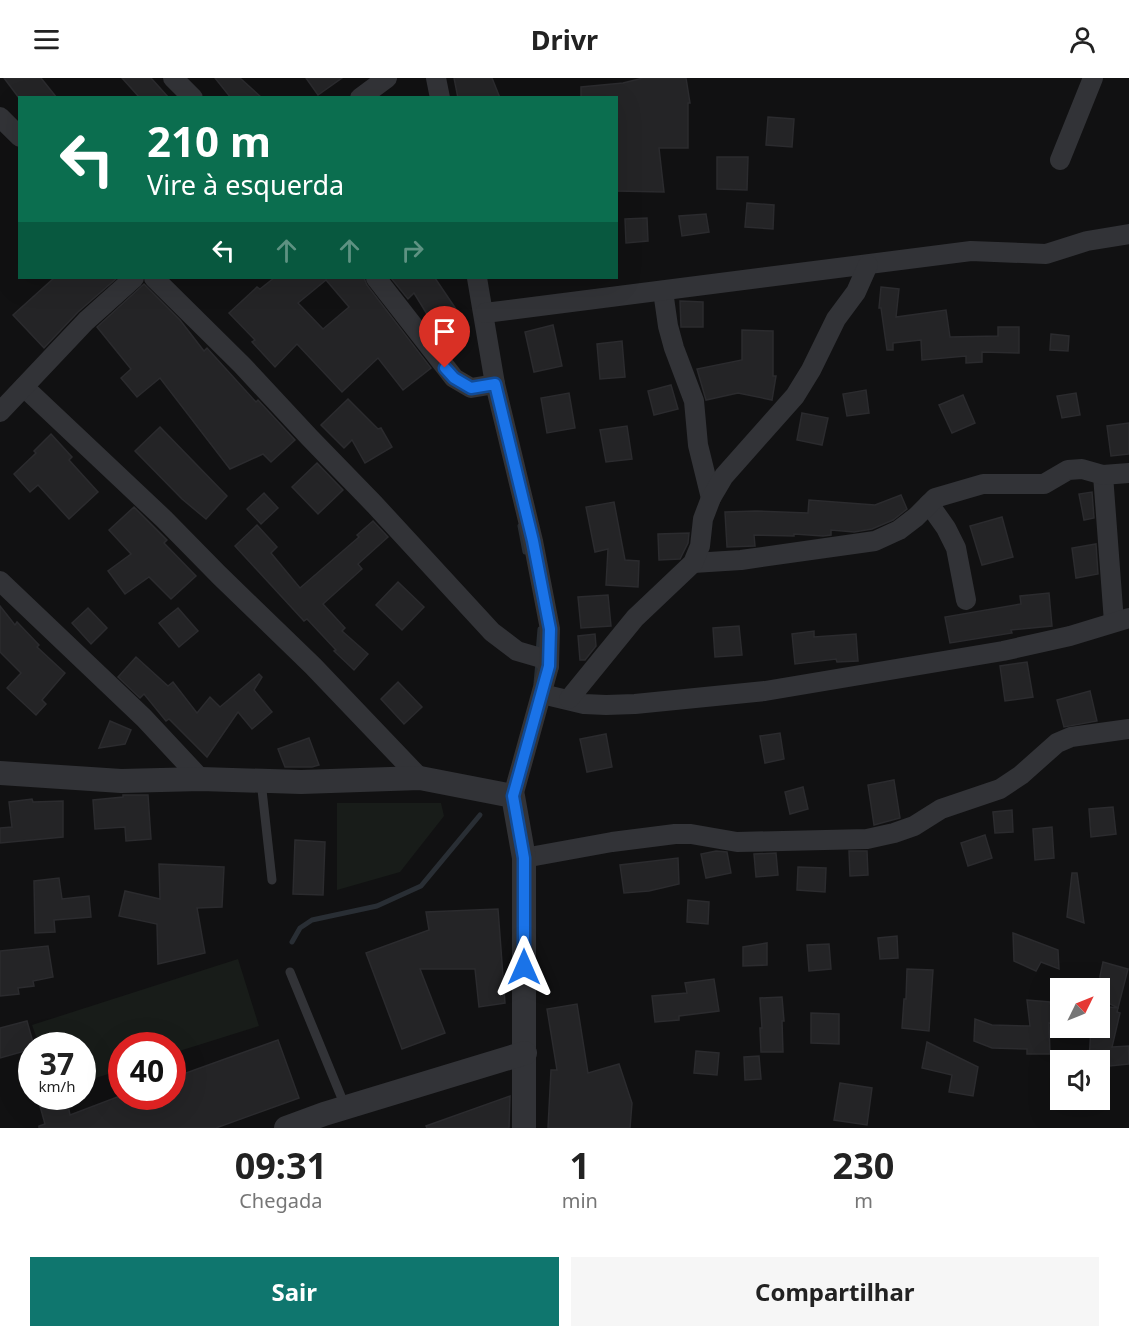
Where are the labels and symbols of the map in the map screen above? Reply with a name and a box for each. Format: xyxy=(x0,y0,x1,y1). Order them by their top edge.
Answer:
pin xyxy=(419,306,470,368)
position arrow xyxy=(492,935,556,999)
north arrow xyxy=(1050,978,1110,1038)
speed limit sign: 40 xyxy=(108,1032,186,1110)

